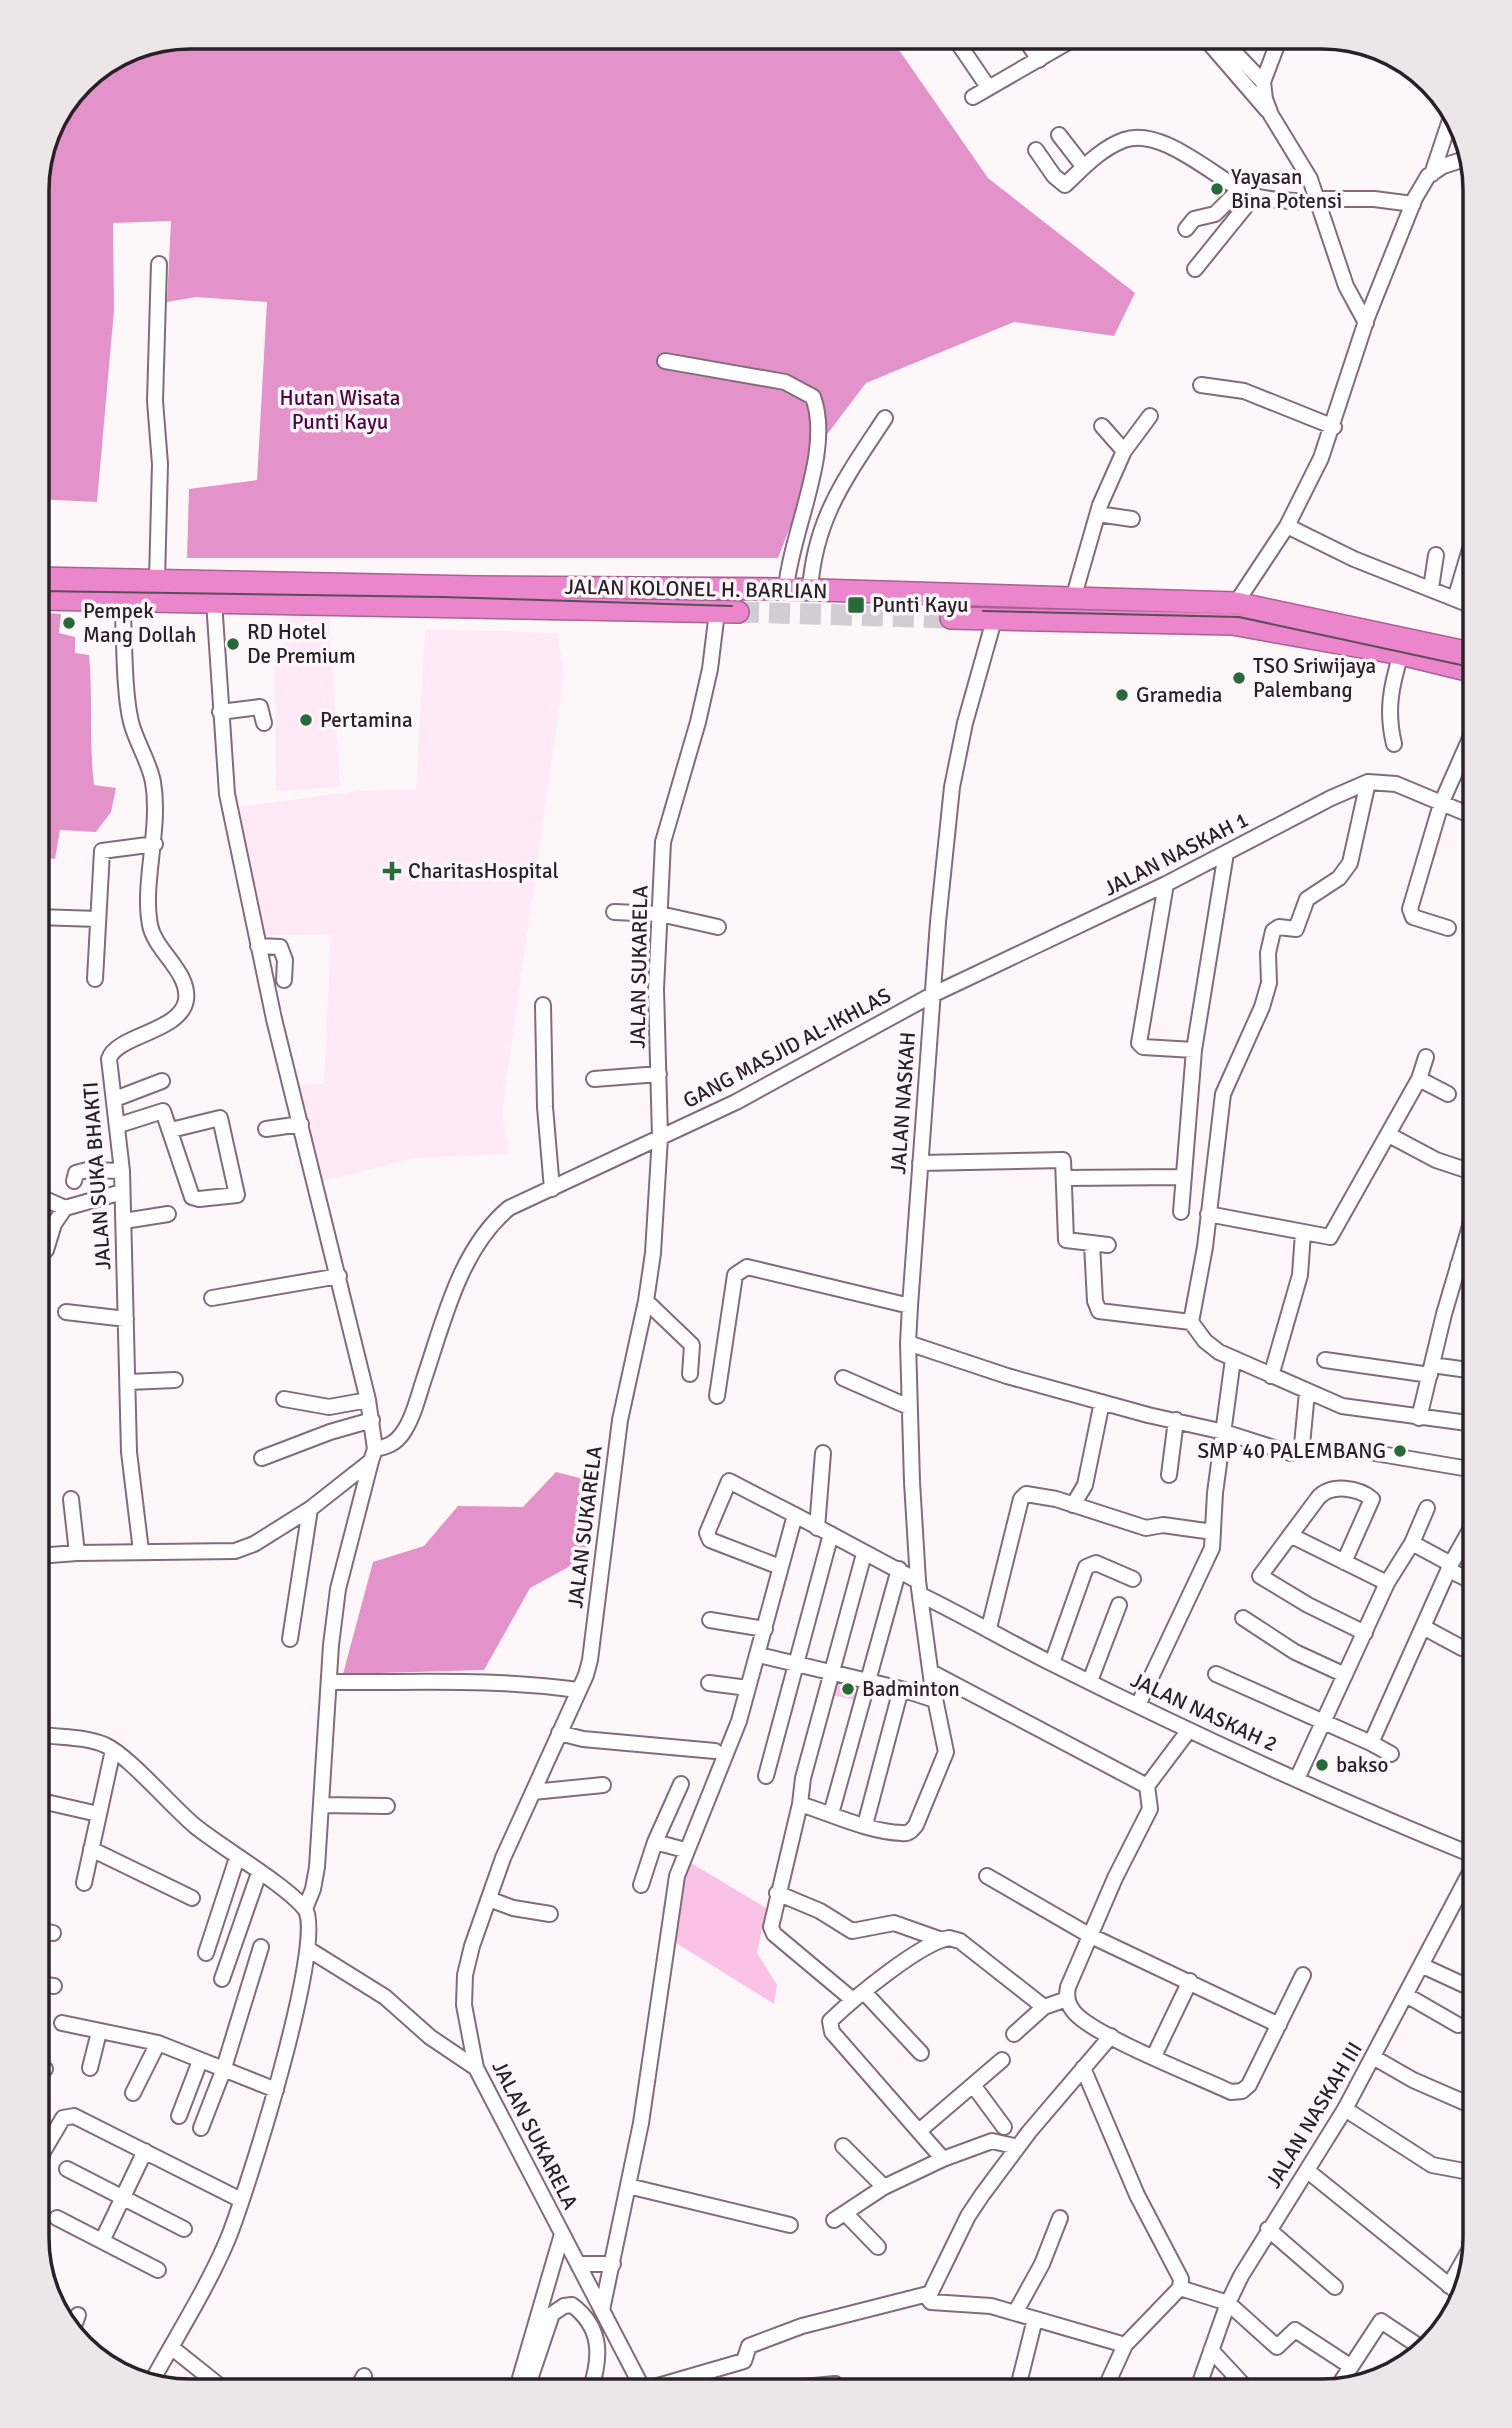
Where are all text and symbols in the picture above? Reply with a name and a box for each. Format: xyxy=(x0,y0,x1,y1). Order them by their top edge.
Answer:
place label: Yayasan Bina Potensi xyxy=(1231,164,1342,214)
marker: Yayasan Bina Potensi xyxy=(1209,181,1225,197)
park label: Hutan Wisata Punti Kayu xyxy=(280,385,400,435)
street label: JALAN KOLONEL H. BARLIAN xyxy=(564,574,828,604)
place label: Punti Kayu xyxy=(872,592,969,618)
marker: Punti Kayu xyxy=(846,595,866,615)
place label: Pempek Mang Dollah xyxy=(83,598,197,648)
marker: Pempek Mang Dollah xyxy=(61,615,77,631)
place label: RD Hotel De Premium xyxy=(247,619,356,669)
marker: RD Hotel De Premium xyxy=(225,636,241,652)
place label: TSO Sriwijaya Palembang xyxy=(1253,653,1376,703)
marker: TSO Sriwijaya Palembang xyxy=(1231,670,1247,686)
place label: Gramedia xyxy=(1136,682,1222,708)
marker: Gramedia xyxy=(1114,687,1130,703)
place label: Pertamina xyxy=(320,707,413,733)
marker: Pertamina xyxy=(298,712,314,728)
street label: JALAN NASKAH 1 xyxy=(1099,806,1253,902)
place label: CharitasHospital xyxy=(408,858,559,884)
marker: CharitasHospital xyxy=(382,861,402,881)
street label: JALAN SUKARELA xyxy=(625,885,653,1049)
street label: GANG MASJID AL-IKHLAS xyxy=(679,982,895,1114)
street label: JALAN NASKAH xyxy=(885,1031,921,1175)
street label: JALAN SUKA BHAKTI xyxy=(77,1081,117,1271)
place label: SMP 40 PALEMBANG xyxy=(1197,1438,1386,1464)
marker: SMP 40 PALEMBANG xyxy=(1392,1443,1408,1459)
street label: JALAN SUKARELA xyxy=(562,1444,608,1610)
street label: JALAN NASKAH 2 xyxy=(1127,1667,1281,1757)
place label: Badminton xyxy=(862,1676,960,1702)
marker: Badminton xyxy=(840,1681,856,1697)
place label: bakso xyxy=(1336,1752,1388,1778)
marker: bakso xyxy=(1314,1757,1330,1773)
street label: JALAN NASKAH III xyxy=(1260,2037,1368,2193)
street label: JALAN SUKARELA xyxy=(486,2056,584,2214)

